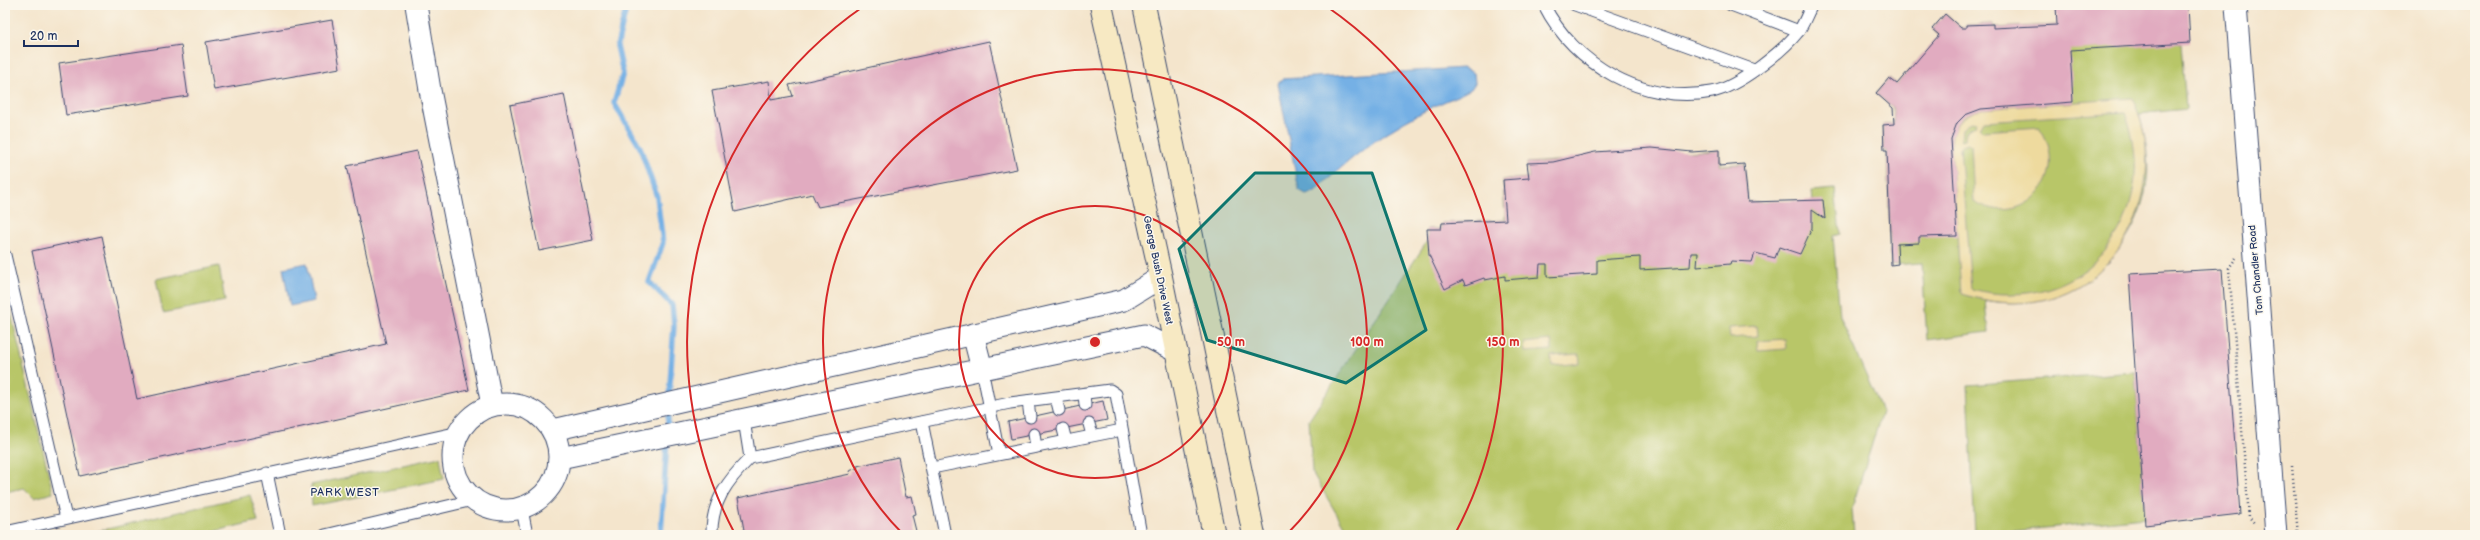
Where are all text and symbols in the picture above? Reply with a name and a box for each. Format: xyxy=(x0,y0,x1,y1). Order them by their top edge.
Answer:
scale bar xyxy=(24,22,78,48)
text: 20 m xyxy=(30,29,57,44)
street label: George Bush Drive West xyxy=(1141,215,1175,326)
street label: Tom Chandler Road xyxy=(2246,224,2266,315)
centre of rings xyxy=(1088,335,1102,349)
text: 50 m xyxy=(1217,335,1245,350)
text: 100 m xyxy=(1350,335,1384,350)
text: 150 m xyxy=(1487,335,1519,350)
district label: PARK WEST xyxy=(310,486,380,499)

